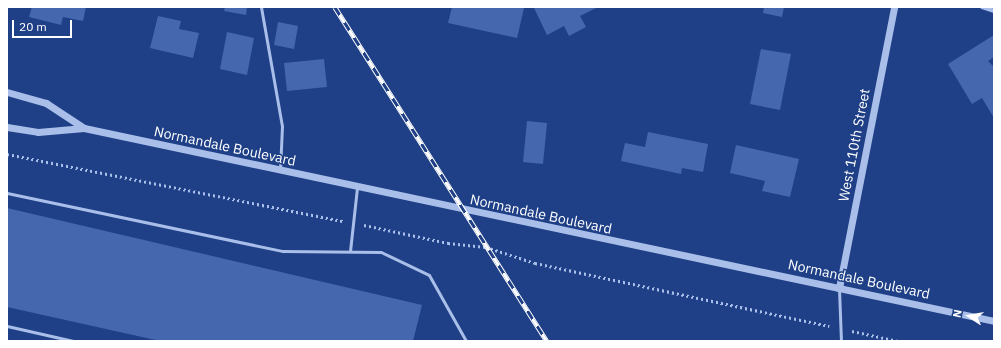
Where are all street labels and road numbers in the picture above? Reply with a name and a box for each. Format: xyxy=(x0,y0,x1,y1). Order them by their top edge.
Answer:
street label: West 110th Street xyxy=(835,87,873,203)
street label: Normandale Boulevard xyxy=(153,123,297,169)
street label: Normandale Boulevard xyxy=(469,191,613,237)
street label: Normandale Boulevard xyxy=(787,256,931,302)

